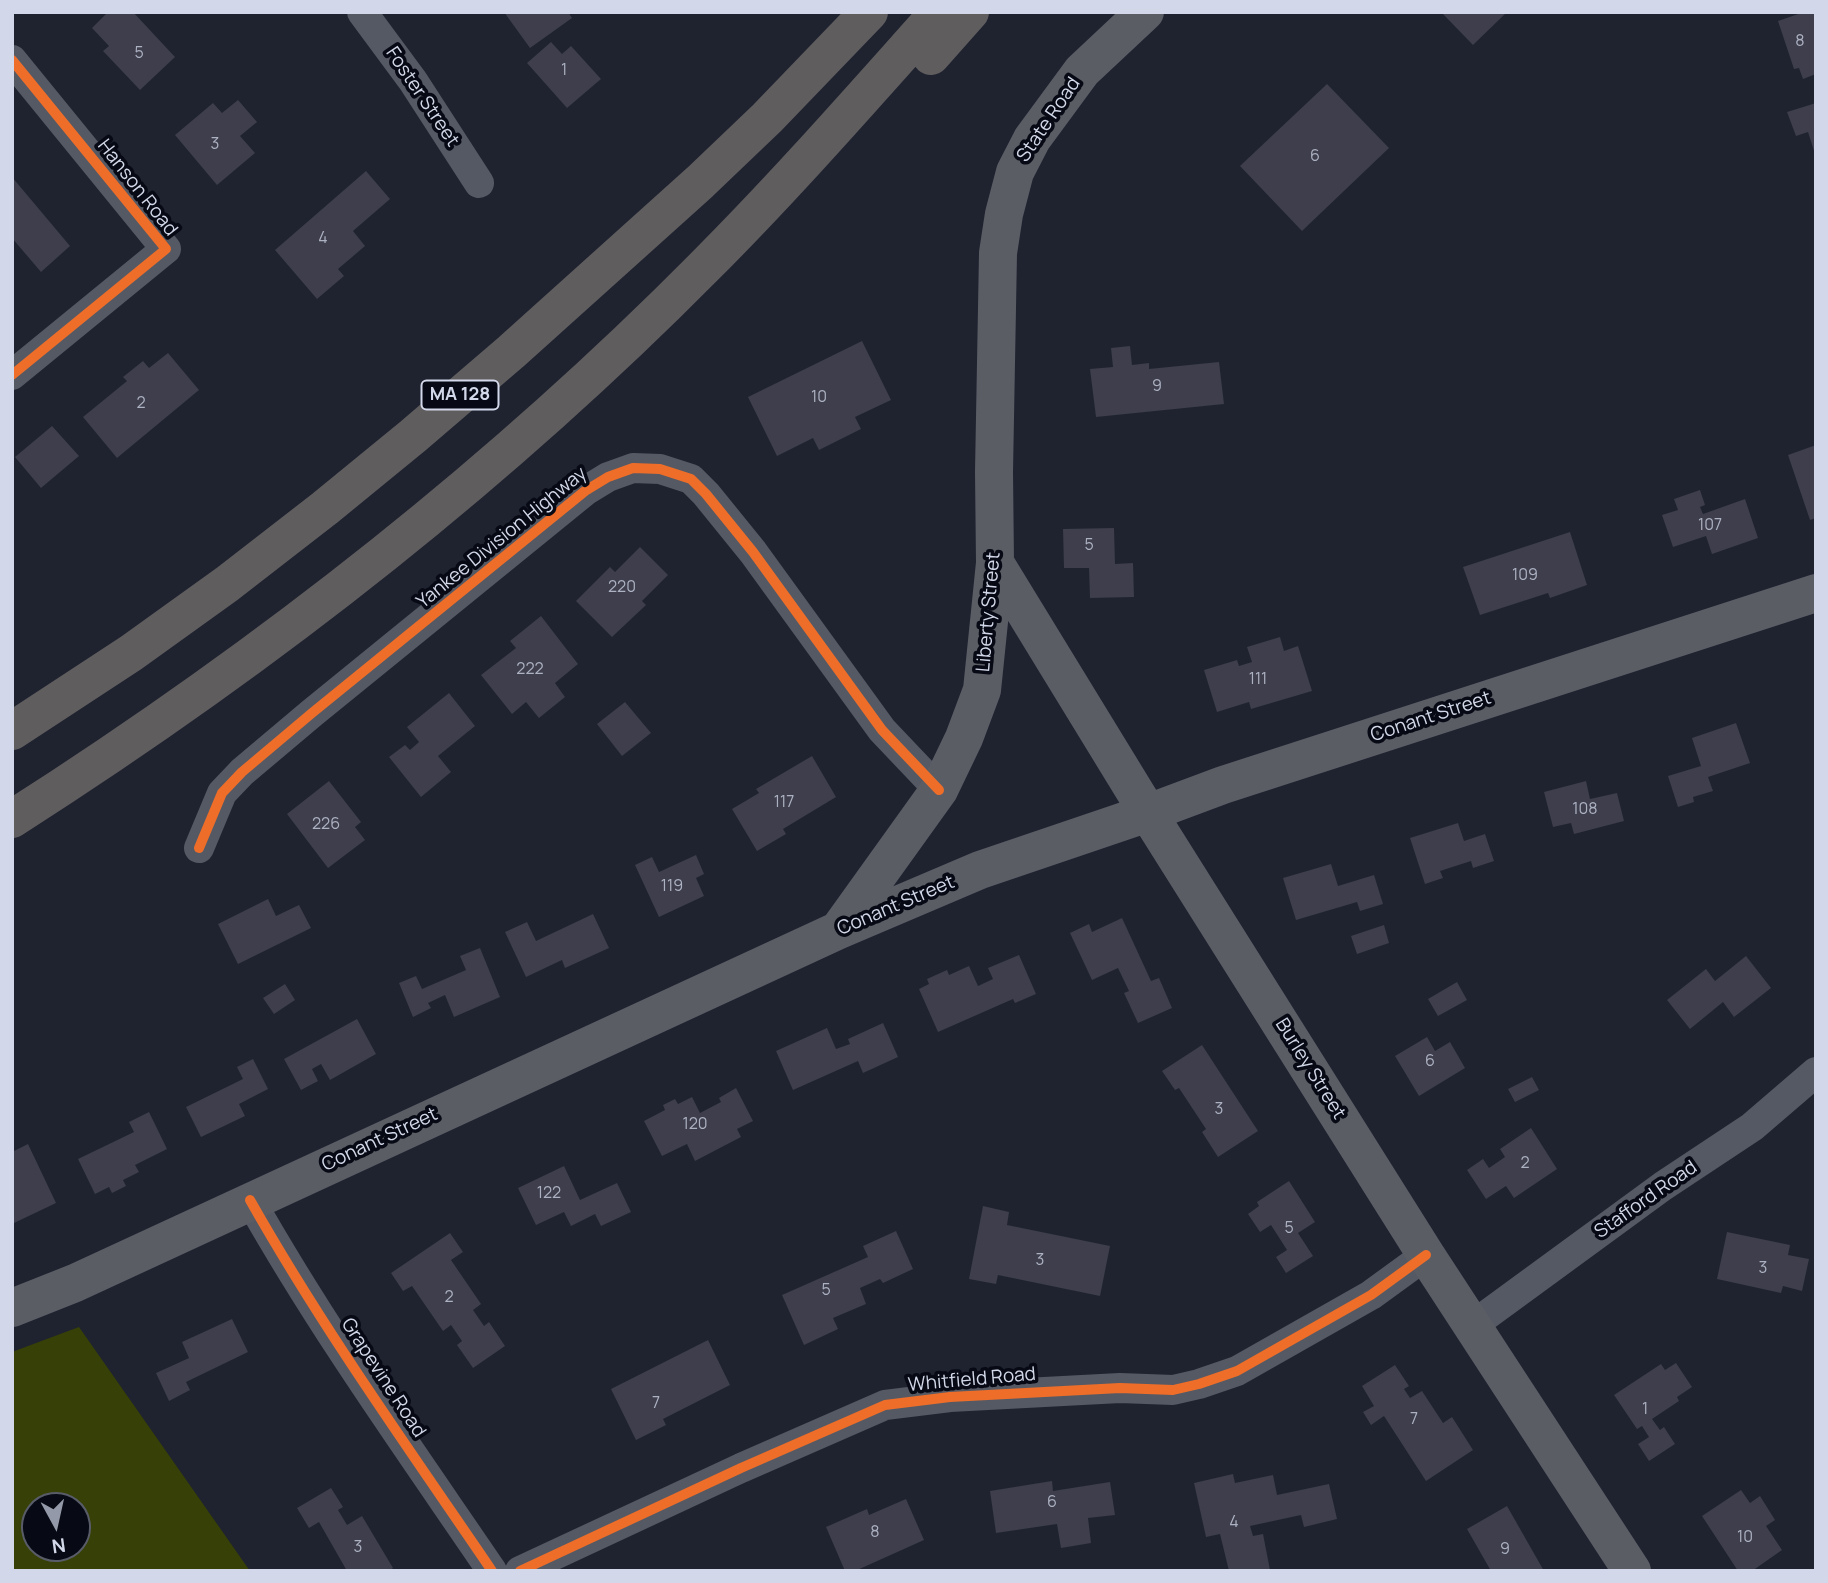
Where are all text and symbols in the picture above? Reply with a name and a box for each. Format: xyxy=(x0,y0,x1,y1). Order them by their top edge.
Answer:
house number: 8 xyxy=(1795,32,1805,52)
street label: Foster Street xyxy=(380,43,464,151)
house number: 5 xyxy=(134,44,144,64)
house number: 1 xyxy=(561,61,567,81)
street label: State Road xyxy=(1012,73,1086,167)
street label: Hanson Road xyxy=(92,135,182,241)
house number: 3 xyxy=(211,135,219,155)
house number: 6 xyxy=(1310,147,1320,167)
house number: 4 xyxy=(318,229,328,249)
house number: 9 xyxy=(1152,377,1162,397)
road number: MA 128 xyxy=(421,380,498,410)
house number: 10 xyxy=(811,388,827,408)
house number: 2 xyxy=(136,394,146,414)
street label: Yankee Division Highway xyxy=(412,462,592,614)
house number: 107 xyxy=(1698,516,1722,536)
house number: 5 xyxy=(1084,536,1094,556)
street label: Liberty Street xyxy=(972,551,1006,673)
house number: 109 xyxy=(1512,566,1538,586)
house number: 220 xyxy=(608,578,636,598)
house number: 222 xyxy=(516,660,544,680)
house number: 111 xyxy=(1249,670,1267,690)
street label: Conant Street xyxy=(1368,687,1494,747)
house number: 117 xyxy=(774,793,794,813)
house number: 108 xyxy=(1572,800,1598,820)
house number: 226 xyxy=(312,815,340,835)
street label: Conant Street xyxy=(834,871,958,941)
house number: 119 xyxy=(661,877,683,897)
street label: Burley Street xyxy=(1270,1014,1350,1124)
house number: 6 xyxy=(1425,1052,1435,1072)
house number: 3 xyxy=(1215,1100,1223,1120)
street label: Conant Street xyxy=(318,1103,442,1177)
house number: 120 xyxy=(682,1115,708,1135)
house number: 2 xyxy=(1520,1154,1530,1174)
street label: Stafford Road xyxy=(1590,1156,1702,1244)
house number: 122 xyxy=(537,1184,561,1204)
house number: 5 xyxy=(1284,1219,1294,1239)
house number: 3 xyxy=(1036,1251,1044,1271)
house number: 3 xyxy=(1759,1259,1767,1279)
house number: 5 xyxy=(821,1281,831,1301)
house number: 2 xyxy=(444,1288,454,1308)
street label: Grapevine Road xyxy=(336,1314,430,1442)
street label: Whitfield Road xyxy=(907,1363,1037,1397)
house number: 7 xyxy=(652,1394,660,1414)
house number: 1 xyxy=(1642,1400,1648,1420)
house number: 7 xyxy=(1410,1410,1418,1430)
north arrow xyxy=(21,1492,91,1562)
house number: 6 xyxy=(1047,1493,1057,1513)
house number: 4 xyxy=(1229,1513,1239,1533)
house number: 8 xyxy=(870,1523,880,1543)
house number: 10 xyxy=(1737,1528,1753,1548)
text: N xyxy=(50,1532,67,1560)
house number: 3 xyxy=(354,1538,362,1558)
house number: 9 xyxy=(1500,1540,1510,1560)

